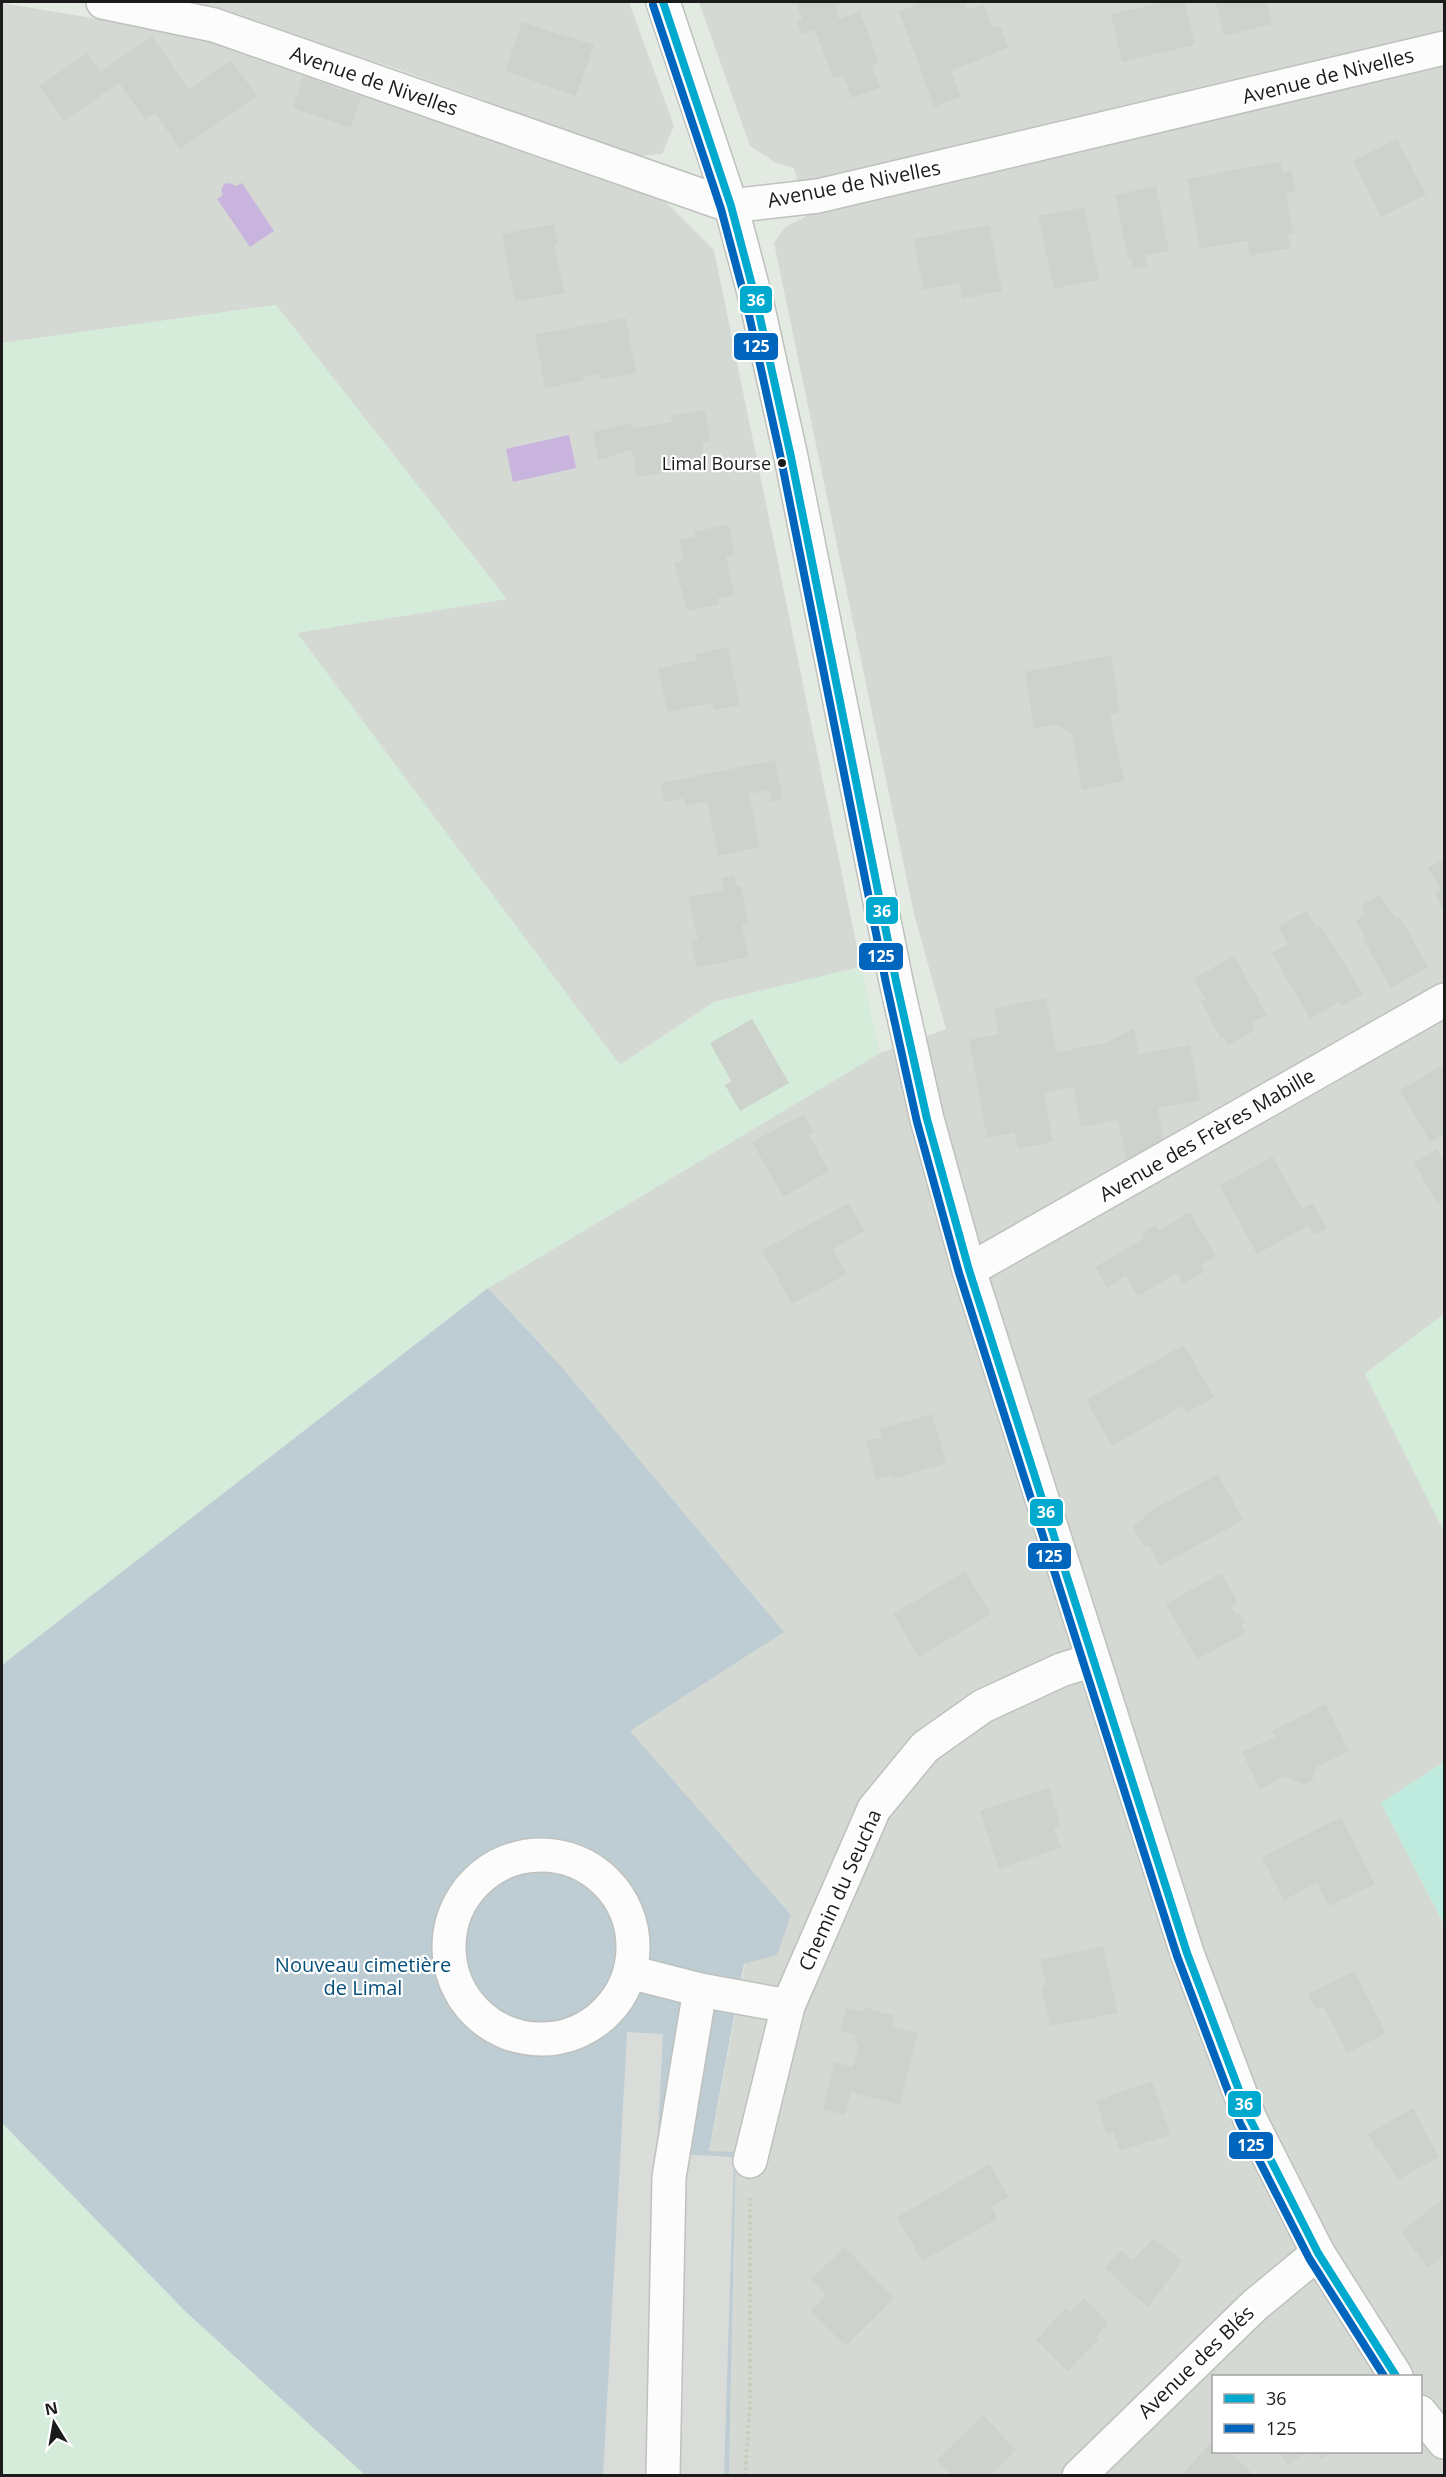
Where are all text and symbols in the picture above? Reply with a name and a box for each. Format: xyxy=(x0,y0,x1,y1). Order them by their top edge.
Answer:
street label: Avenue de Nivelles xyxy=(287,39,462,122)
street label: Avenue de Nivelles xyxy=(1239,41,1416,110)
street label: Avenue de Nivelles xyxy=(765,153,943,214)
line badge: 36 xyxy=(739,285,773,314)
text: 36 xyxy=(747,289,765,311)
line badge: 125 xyxy=(733,332,779,361)
text: 125 xyxy=(742,335,770,357)
place label: Limal Bourse xyxy=(662,451,771,475)
marker: Limal Bourse xyxy=(776,457,788,469)
line badge: 36 xyxy=(865,896,899,925)
text: 36 xyxy=(873,900,891,922)
line badge: 125 xyxy=(858,942,904,971)
text: 125 xyxy=(867,945,895,967)
street label: Avenue des Frères Mabille xyxy=(1094,1062,1319,1207)
line badge: 36 xyxy=(1029,1498,1064,1527)
text: 36 xyxy=(1037,1501,1055,1523)
line badge: 125 xyxy=(1027,1542,1072,1570)
text: 125 xyxy=(1035,1545,1063,1567)
street label: Chemin du Seucha xyxy=(792,1805,887,1975)
park label: Nouveau cimetière de Limal xyxy=(275,1951,451,2001)
line badge: 36 xyxy=(1227,2090,1262,2118)
text: 36 xyxy=(1235,2093,1253,2115)
line badge: 125 xyxy=(1228,2131,1274,2160)
text: 125 xyxy=(1237,2134,1265,2156)
street label: Avenue des Blés xyxy=(1132,2299,1260,2424)
legend xyxy=(1212,2375,1422,2453)
text: 36 xyxy=(1266,2386,1287,2410)
north arrow xyxy=(24,2393,84,2453)
text: N xyxy=(43,2396,60,2420)
text: 125 xyxy=(1266,2416,1297,2440)

